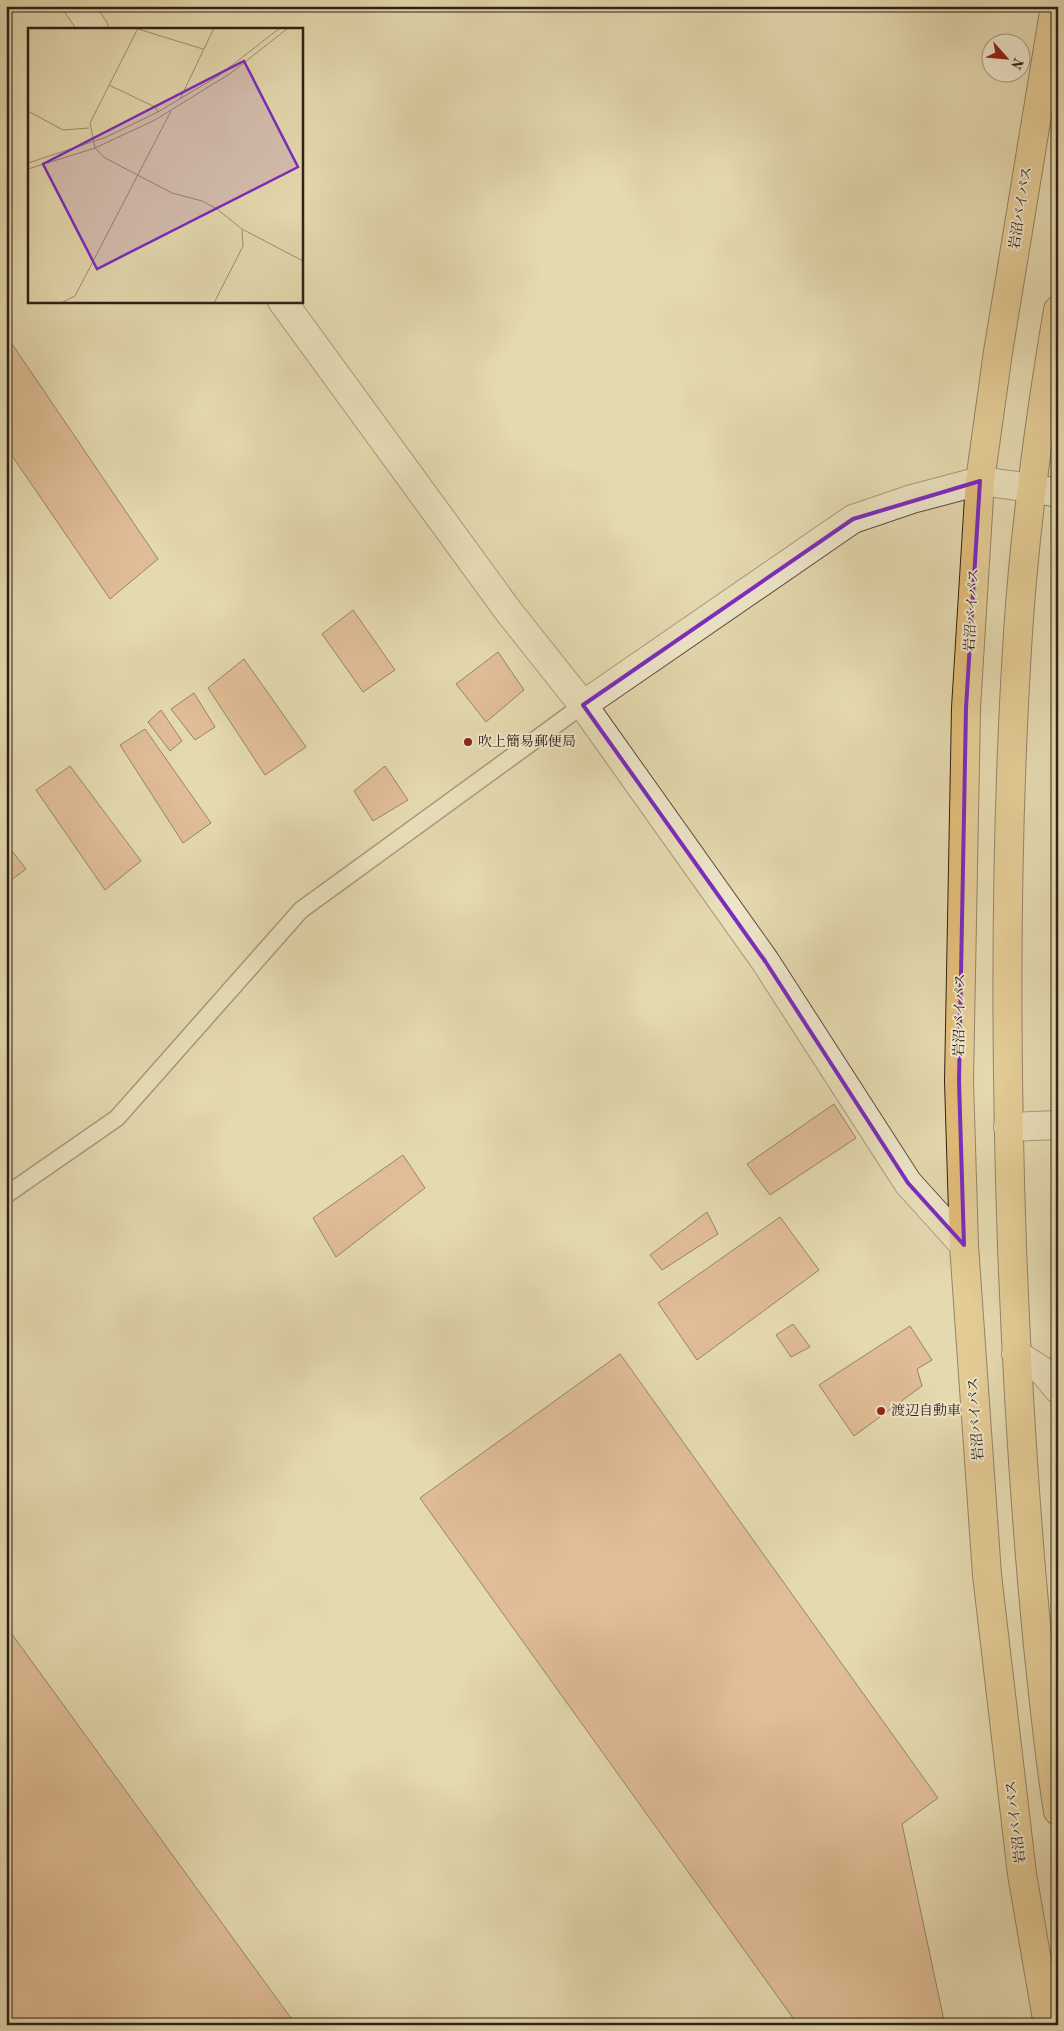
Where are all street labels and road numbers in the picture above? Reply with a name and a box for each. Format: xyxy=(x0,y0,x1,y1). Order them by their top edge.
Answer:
street label: 岩沼バイパス xyxy=(1007,165,1034,250)
street label: 岩沼バイパス xyxy=(962,568,981,652)
street label: 岩沼バイパス xyxy=(951,973,968,1057)
street label: 岩沼バイパス xyxy=(965,1377,986,1461)
street label: 岩沼バイパス xyxy=(1003,1780,1028,1865)

